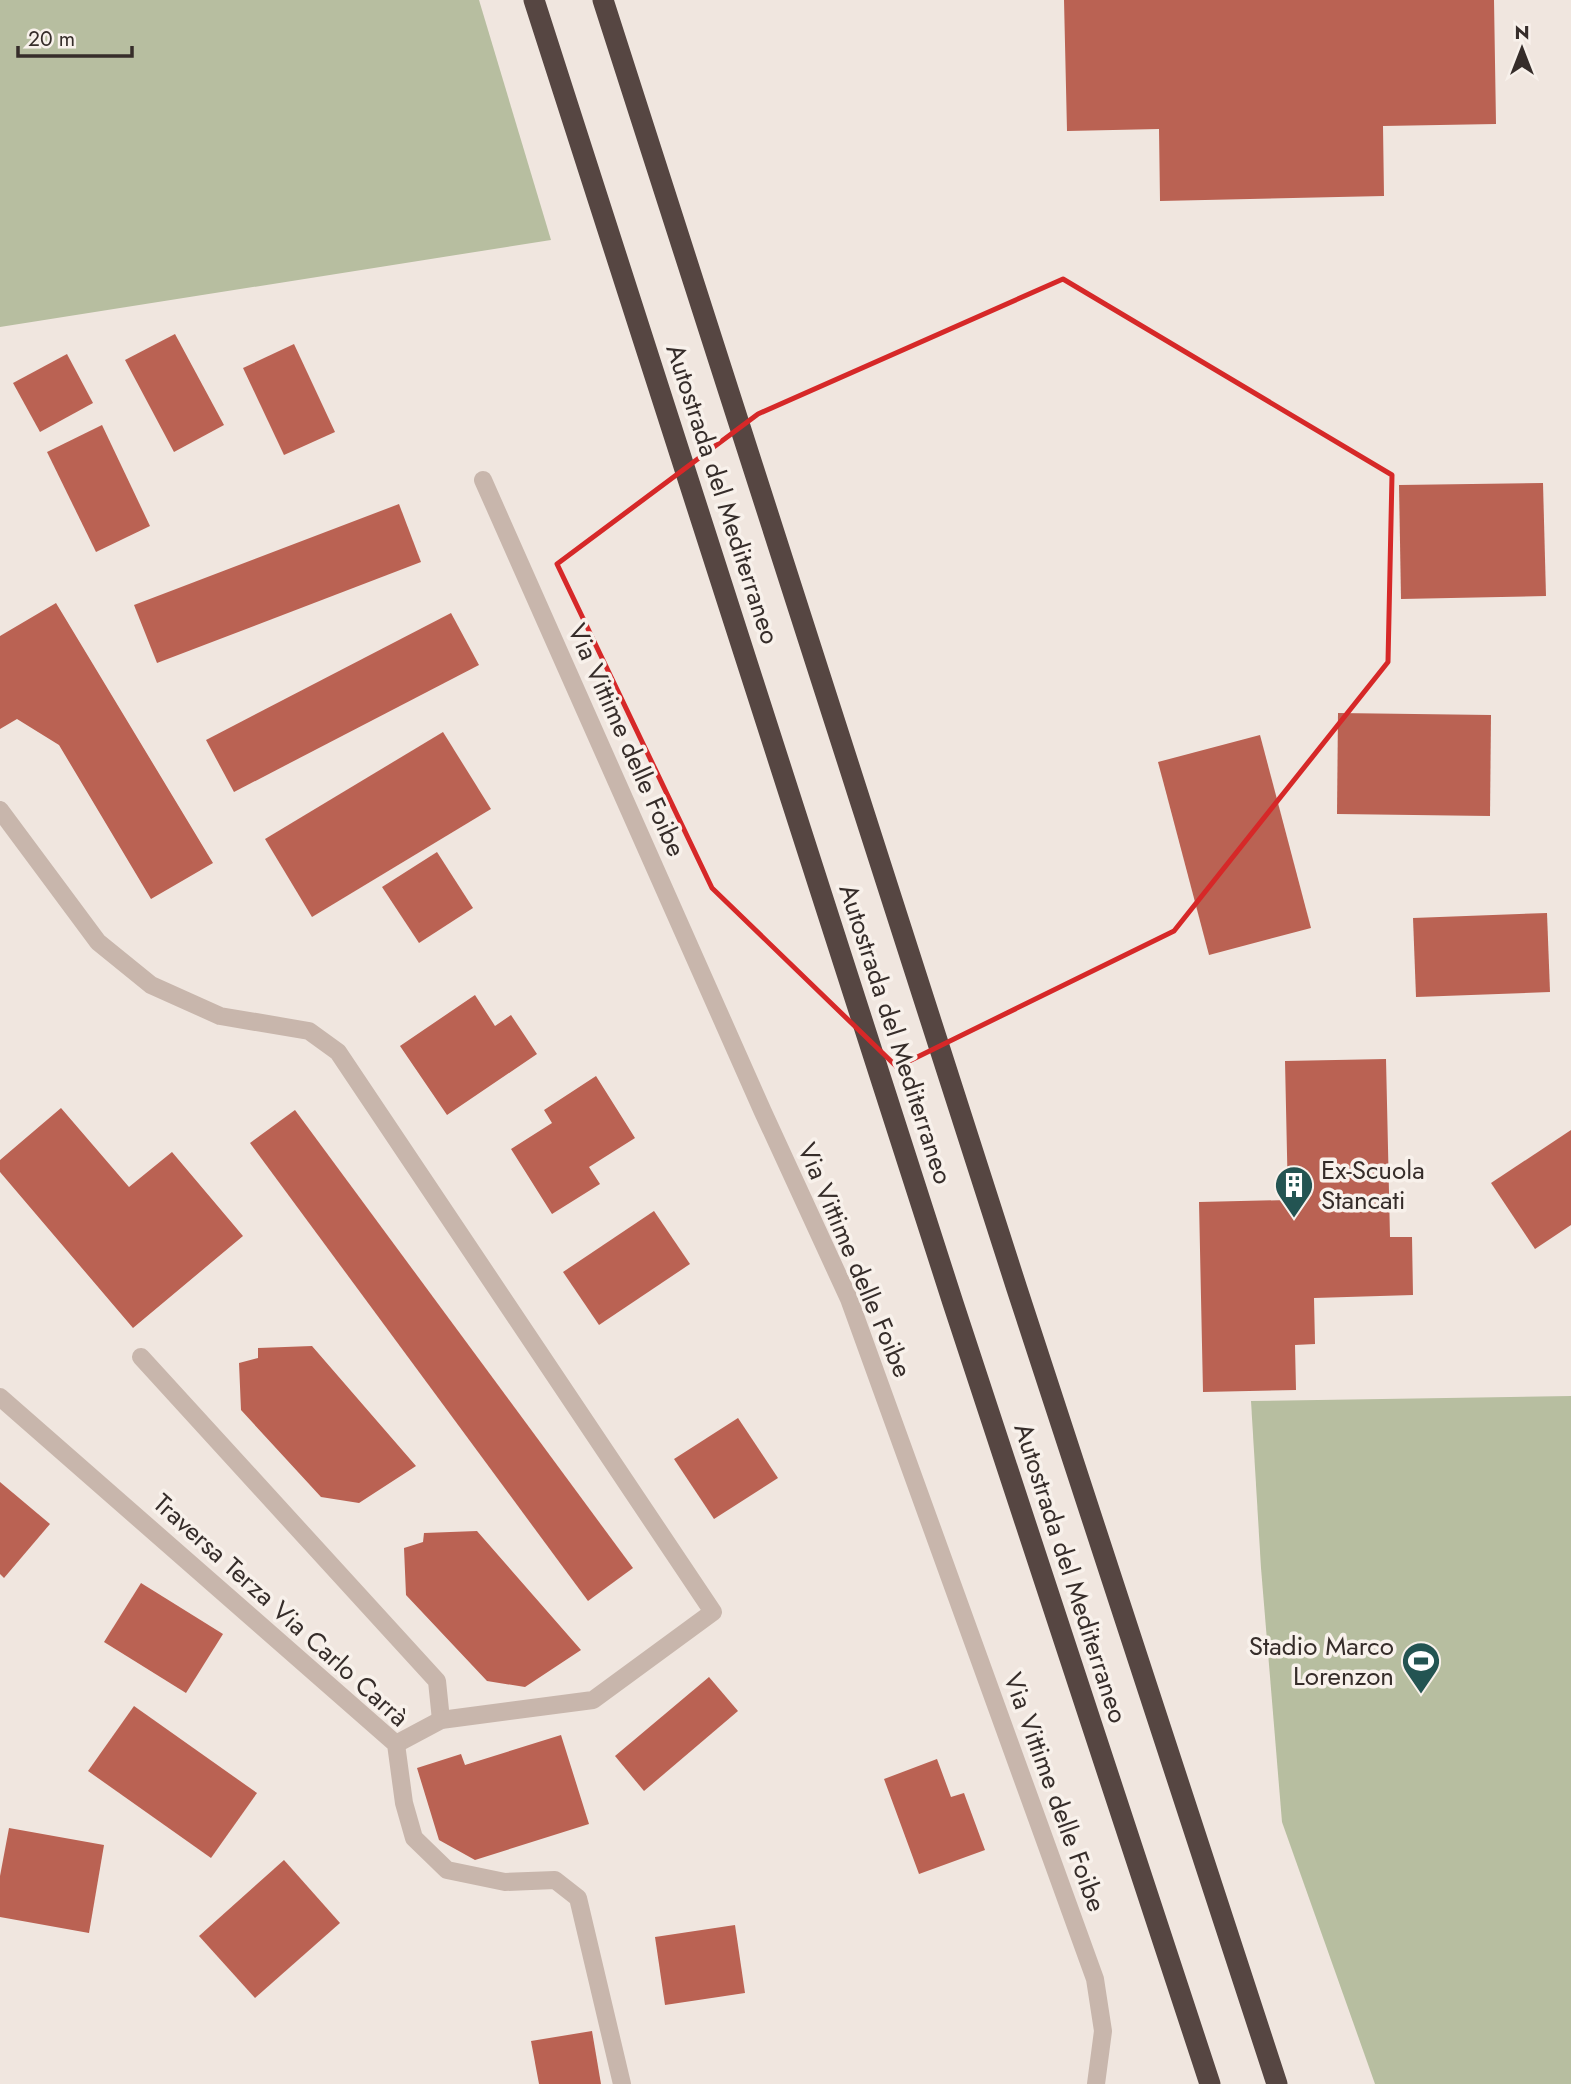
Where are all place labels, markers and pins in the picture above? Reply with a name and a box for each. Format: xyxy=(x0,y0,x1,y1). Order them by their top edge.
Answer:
place label: Ex-Scuola Stancati xyxy=(1321,1151,1425,1219)
building icon: Ex-Scuola Stancati xyxy=(1273,1164,1315,1219)
place label: Stadio Marco Lorenzon xyxy=(1249,1627,1394,1695)
sports icon: Stadio Marco Lorenzon xyxy=(1400,1640,1442,1695)

